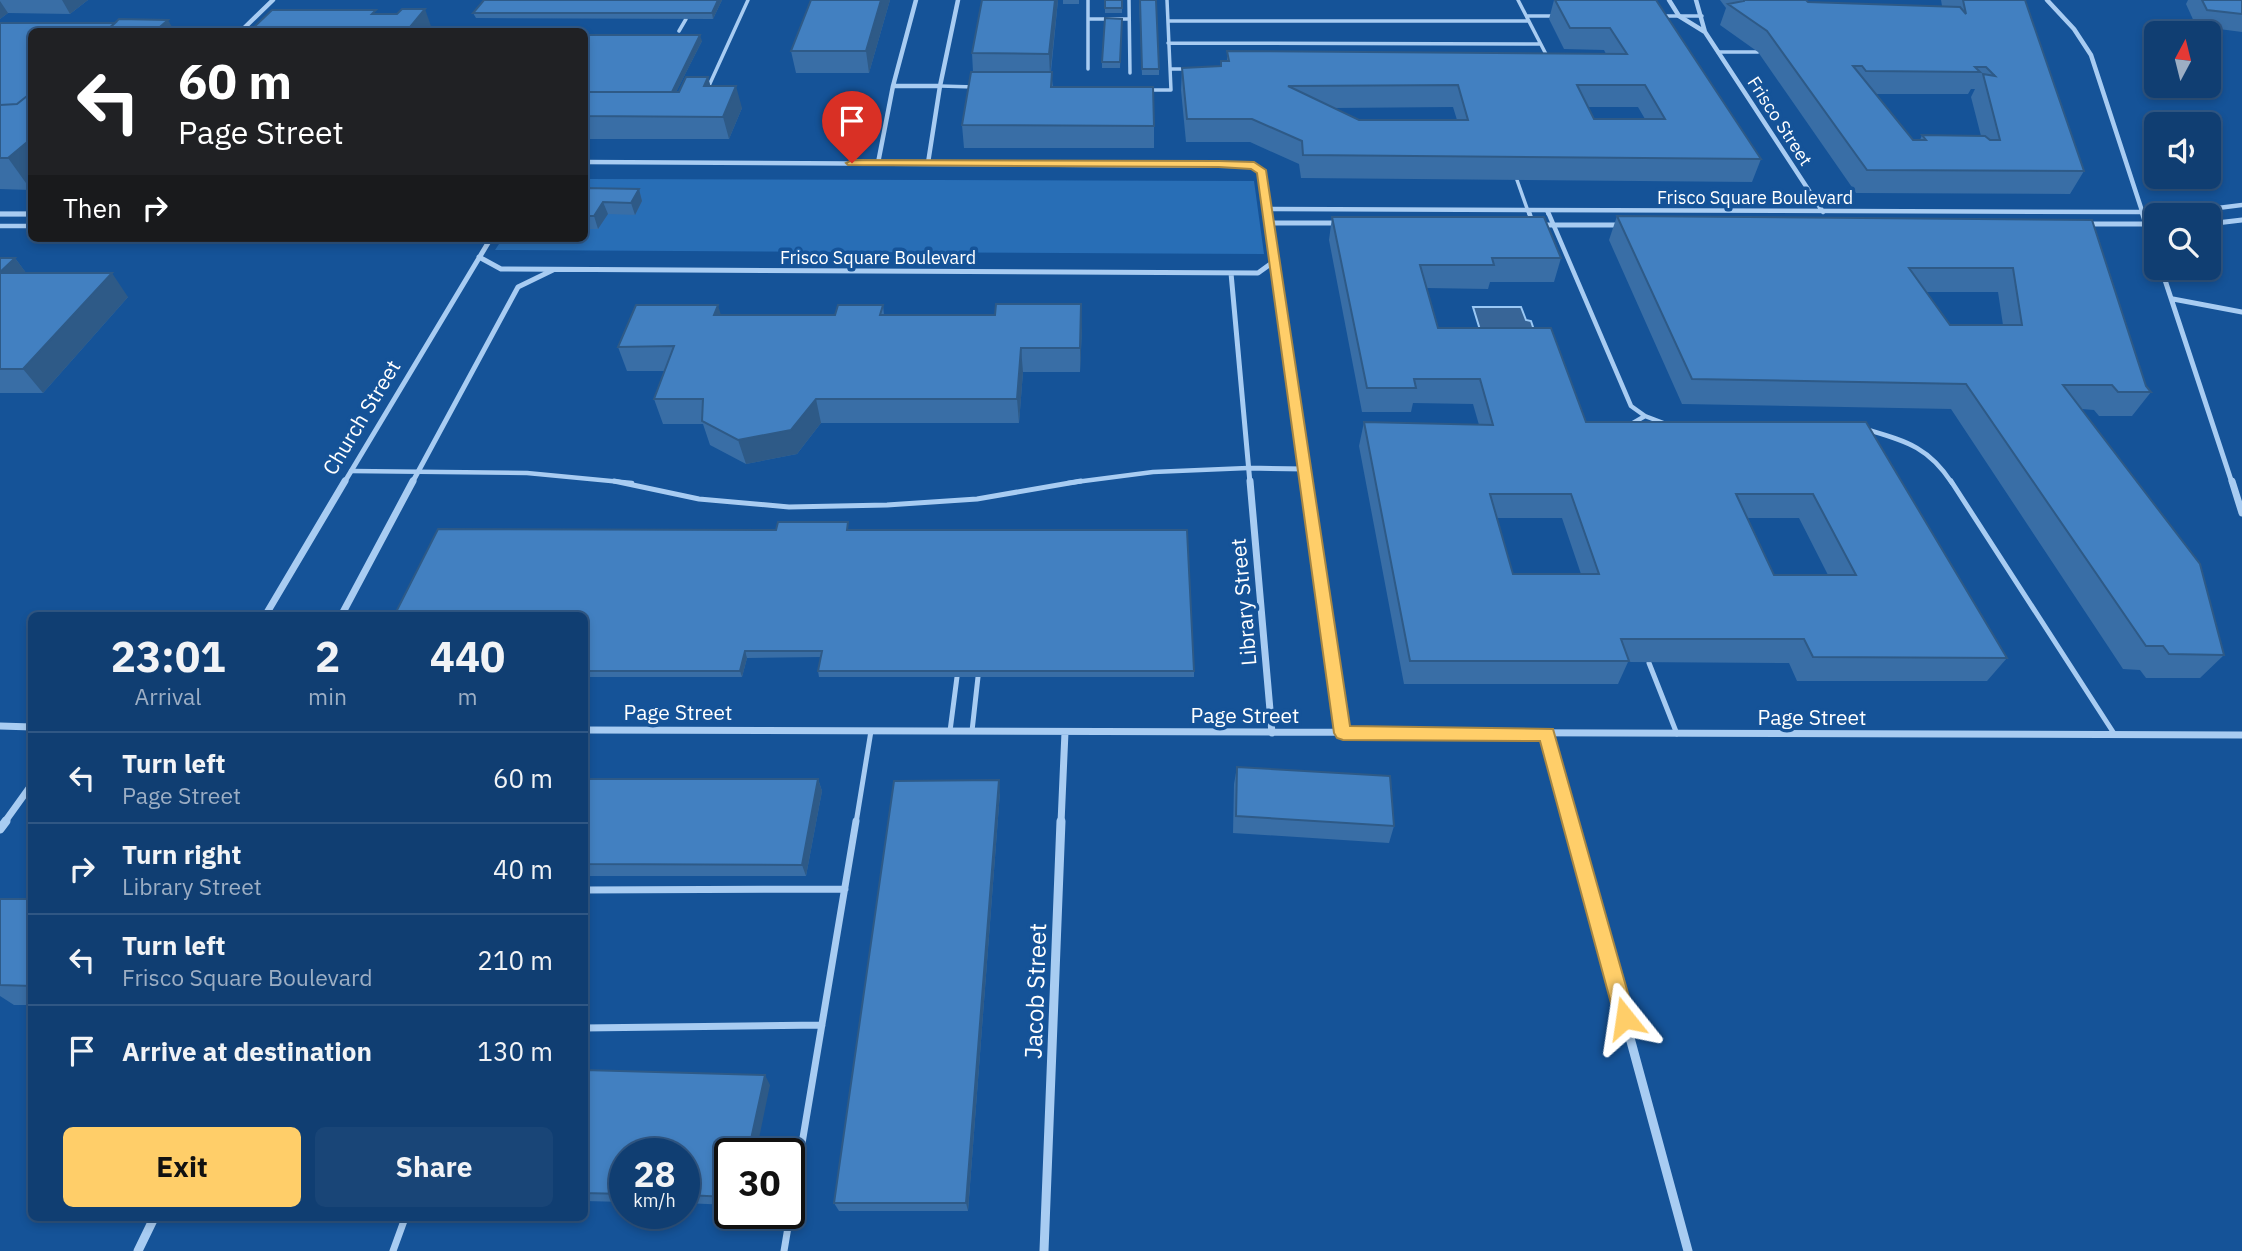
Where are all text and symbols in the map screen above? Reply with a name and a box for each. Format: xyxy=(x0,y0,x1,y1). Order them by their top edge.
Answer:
north arrow xyxy=(2144,21,2221,98)
map controls xyxy=(2144,21,2221,280)
text: 60 m xyxy=(178,49,292,112)
icon: left xyxy=(63,56,154,147)
street label: Frisco Street xyxy=(1743,72,1817,170)
pin xyxy=(822,91,882,163)
icon: arrive xyxy=(833,102,871,140)
text: Page Street xyxy=(178,111,344,153)
button: sound xyxy=(2144,112,2221,189)
street label: Frisco Square Boulevard xyxy=(1657,186,1853,209)
icon: right xyxy=(136,189,174,227)
text: Then xyxy=(63,191,122,225)
button: search xyxy=(2144,203,2221,280)
street label: Frisco Square Boulevard xyxy=(780,246,976,269)
street label: Church Street xyxy=(316,354,406,480)
street label: Library Street xyxy=(1223,537,1263,667)
text: 23:01 xyxy=(111,629,225,684)
text: 2 xyxy=(315,629,340,684)
text: 440 xyxy=(430,629,505,684)
text: Arrival xyxy=(135,681,202,711)
text: min xyxy=(308,681,347,711)
text: m xyxy=(457,681,478,711)
street label: Page Street xyxy=(624,698,732,726)
street label: Page Street xyxy=(1191,701,1299,729)
street label: Page Street xyxy=(1758,703,1866,731)
text: Turn left xyxy=(122,746,225,780)
icon: left xyxy=(63,759,101,797)
text: 60 m xyxy=(493,761,553,795)
text: Page Street xyxy=(122,780,241,810)
text: Turn right xyxy=(122,837,241,871)
icon: right xyxy=(63,850,101,888)
text: 40 m xyxy=(493,852,553,886)
text: Library Street xyxy=(122,871,262,901)
street label: Jacob Street xyxy=(1017,923,1053,1059)
text: Turn left xyxy=(122,928,225,962)
icon: left xyxy=(63,941,101,979)
text: 210 m xyxy=(477,943,553,977)
text: Frisco Square Boulevard xyxy=(122,962,373,992)
position arrow xyxy=(1588,981,1662,1055)
icon: arrive xyxy=(63,1032,101,1070)
text: Arrive at destination xyxy=(122,1034,372,1068)
text: 130 m xyxy=(477,1034,553,1068)
button: Exit xyxy=(63,1127,301,1207)
button: Share xyxy=(315,1127,553,1207)
speed limit sign: 30 xyxy=(714,1138,805,1229)
text: 28 xyxy=(633,1151,676,1197)
text: km/h xyxy=(633,1189,676,1212)

